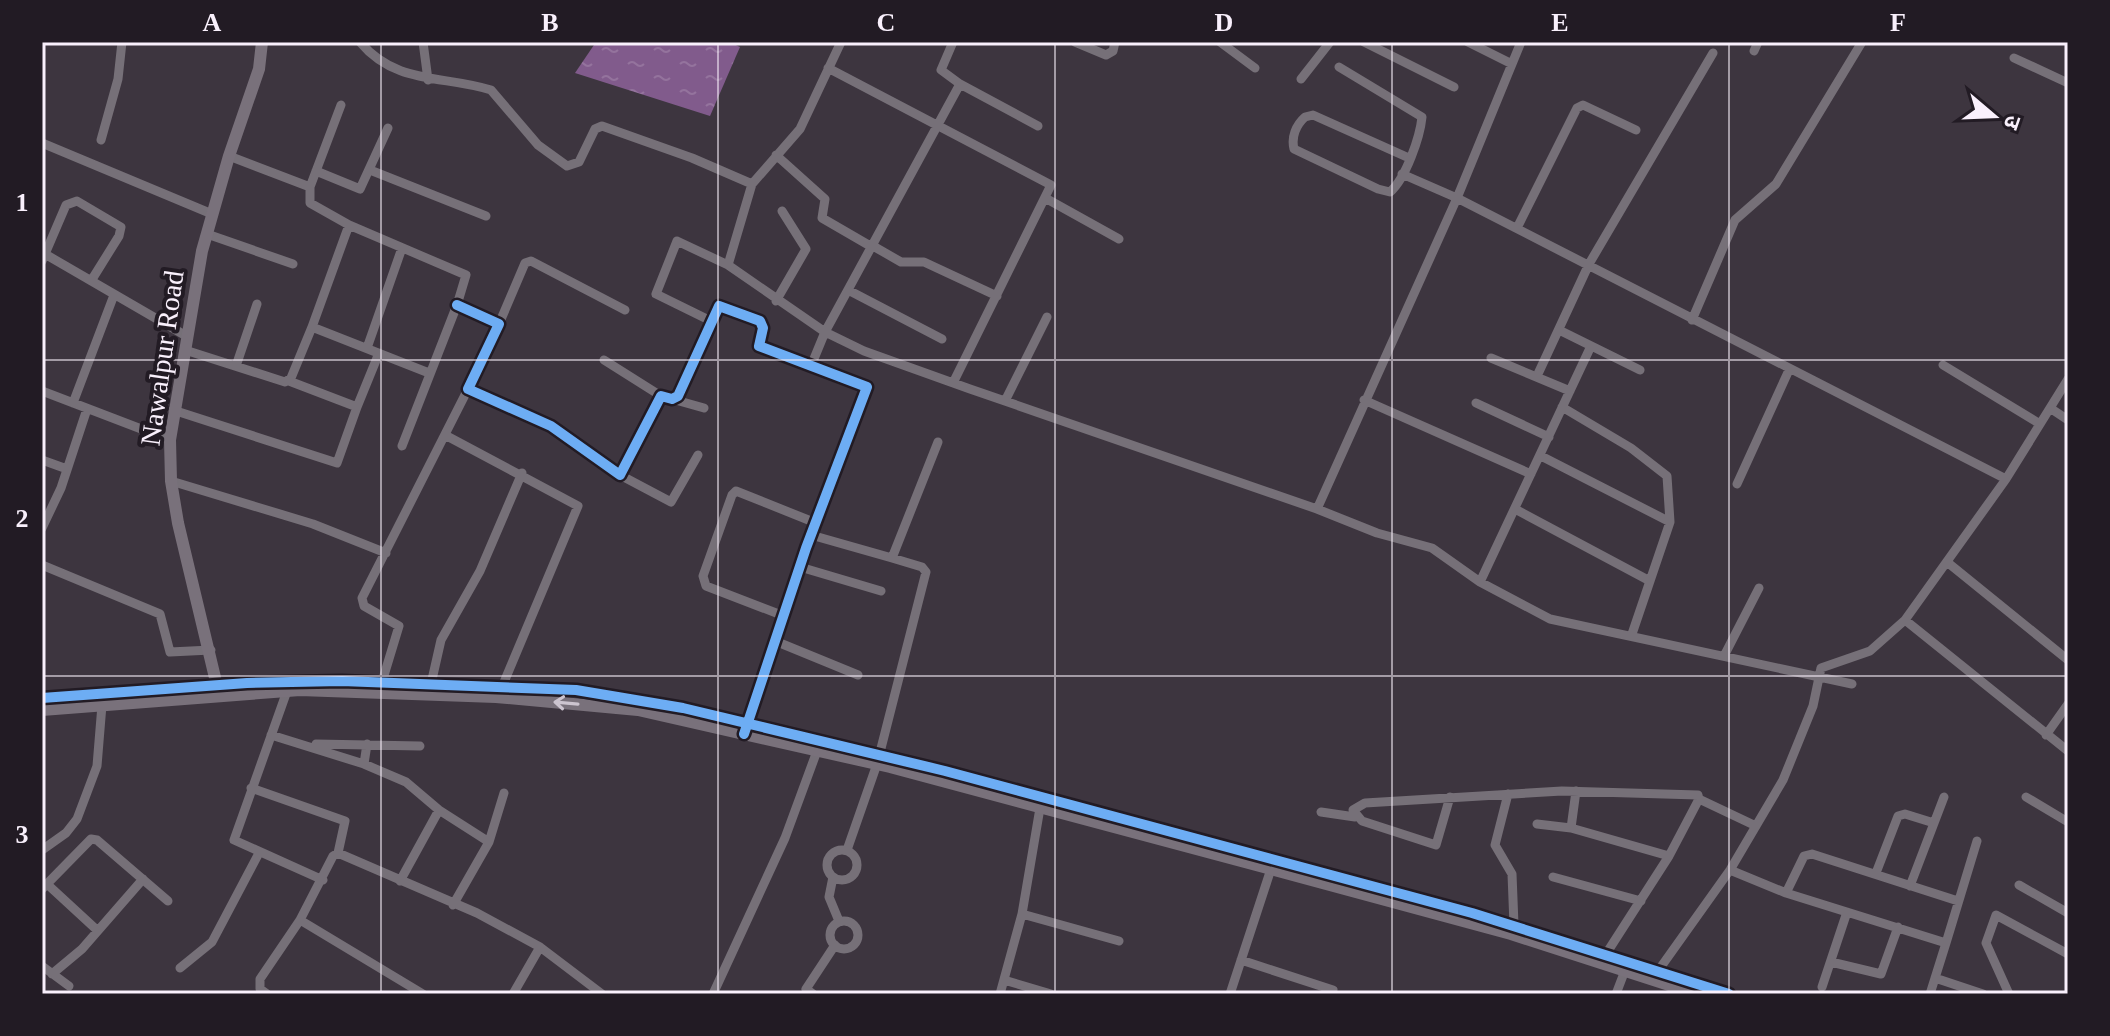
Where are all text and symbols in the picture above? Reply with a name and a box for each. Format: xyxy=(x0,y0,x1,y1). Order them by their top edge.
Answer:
text: A xyxy=(203,8,222,37)
text: B xyxy=(541,8,559,37)
text: C xyxy=(877,8,895,37)
text: D xyxy=(1215,8,1233,37)
text: E xyxy=(1551,8,1569,37)
text: F xyxy=(1890,8,1906,37)
north arrow xyxy=(1954,76,2034,156)
text: उ xyxy=(1998,112,2026,134)
text: 1 xyxy=(16,188,29,217)
street label: Nawalpur Road xyxy=(134,268,190,448)
text: 2 xyxy=(16,504,29,533)
one-way arrow xyxy=(553,695,580,710)
text: 3 xyxy=(16,820,29,849)

